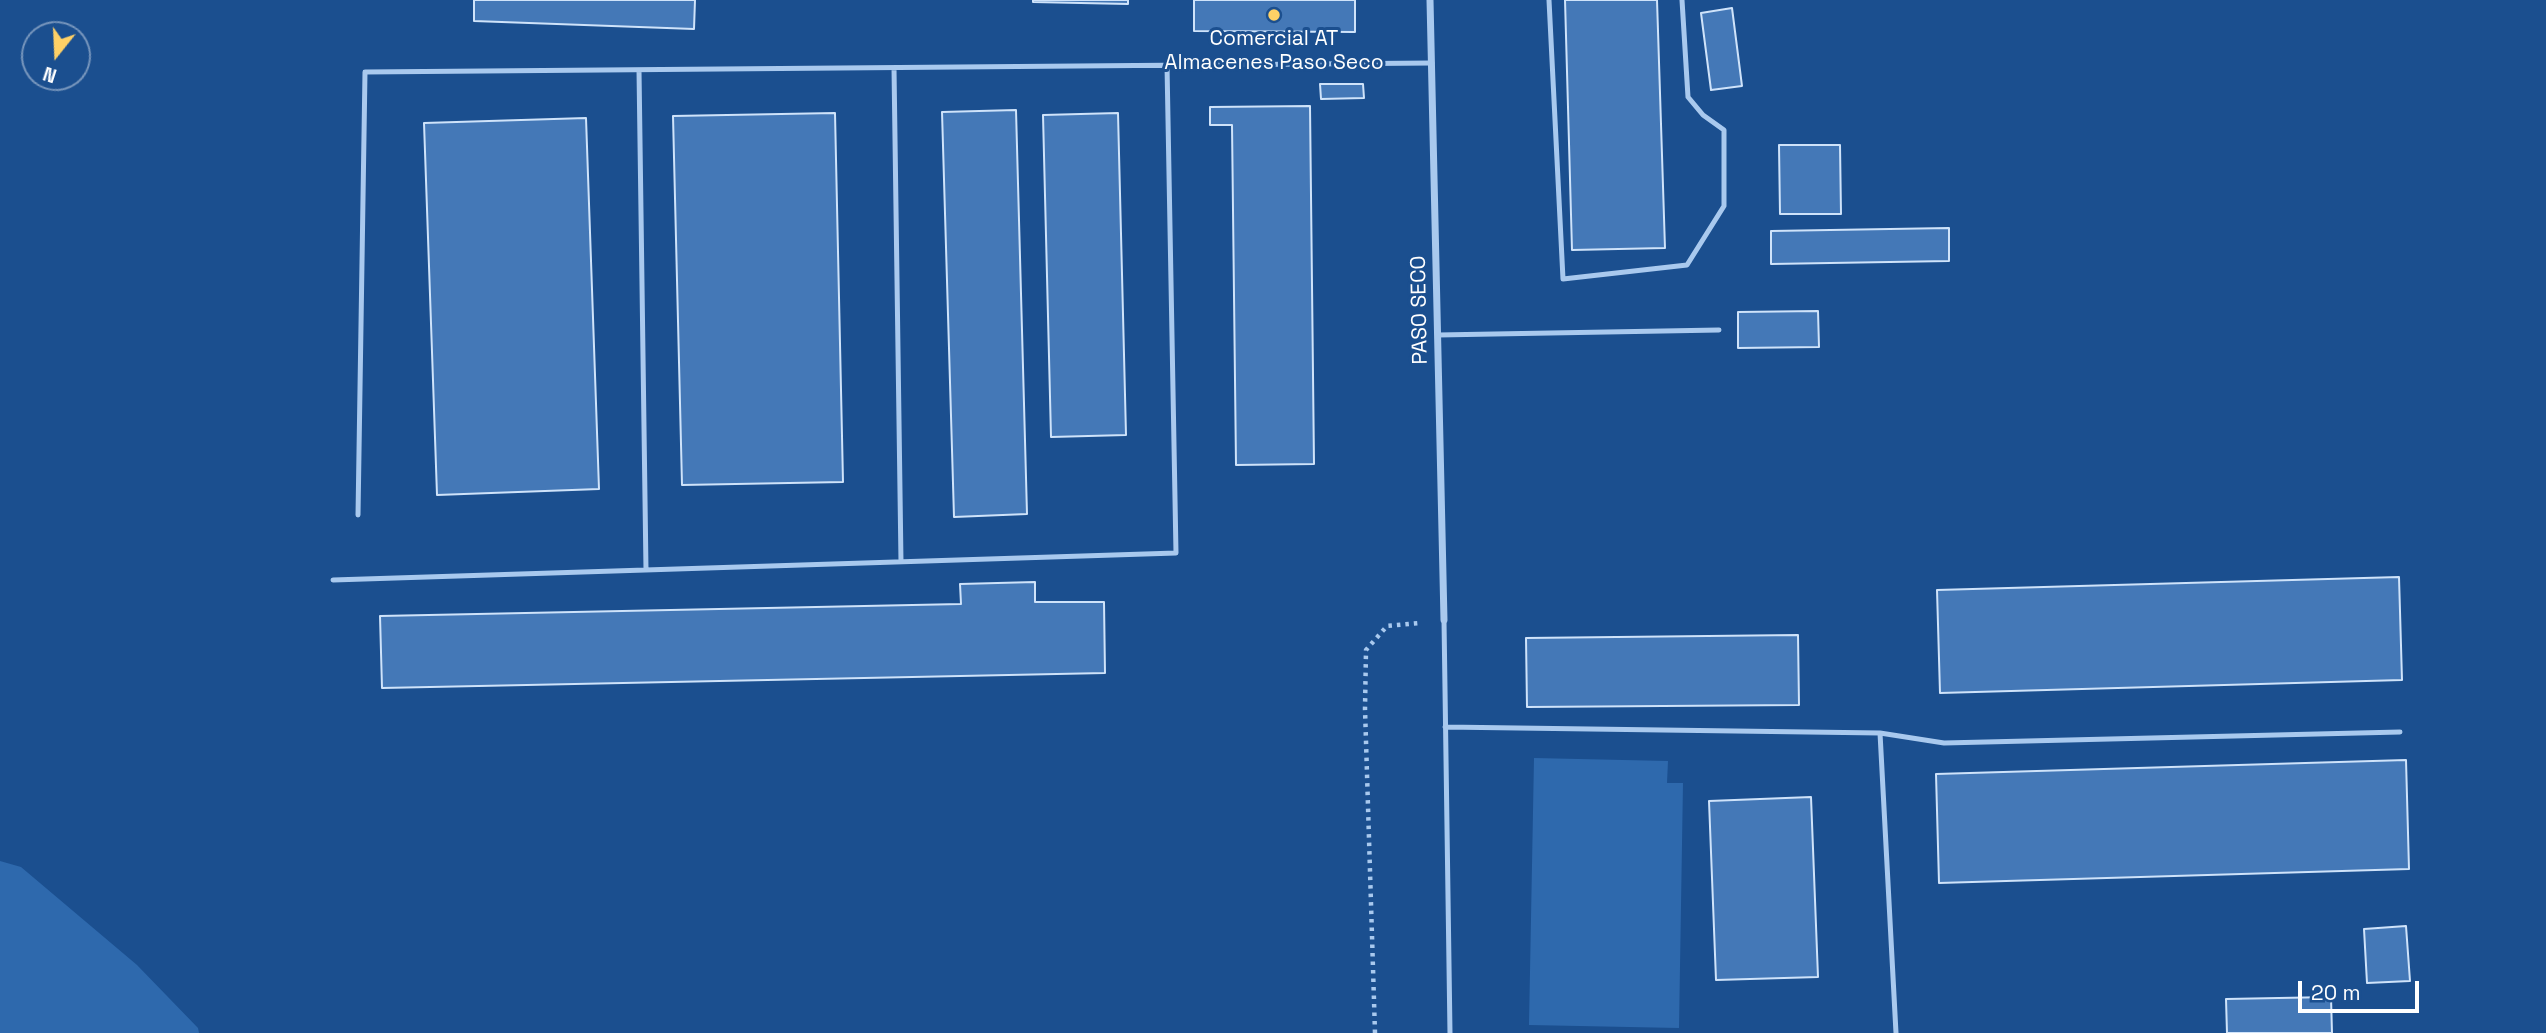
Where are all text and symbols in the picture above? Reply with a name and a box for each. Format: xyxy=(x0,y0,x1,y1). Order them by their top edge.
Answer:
marker: Comercial AT Almacenes Paso Seco xyxy=(1266,7,1282,23)
north arrow xyxy=(21,21,91,91)
place label: Comercial AT Almacenes Paso Seco xyxy=(1164,26,1384,76)
text: N xyxy=(40,61,60,88)
street label: PASO SECO xyxy=(1406,255,1434,365)
scale bar xyxy=(2301,967,2422,1011)
text: 20 m xyxy=(2311,979,2361,1006)

